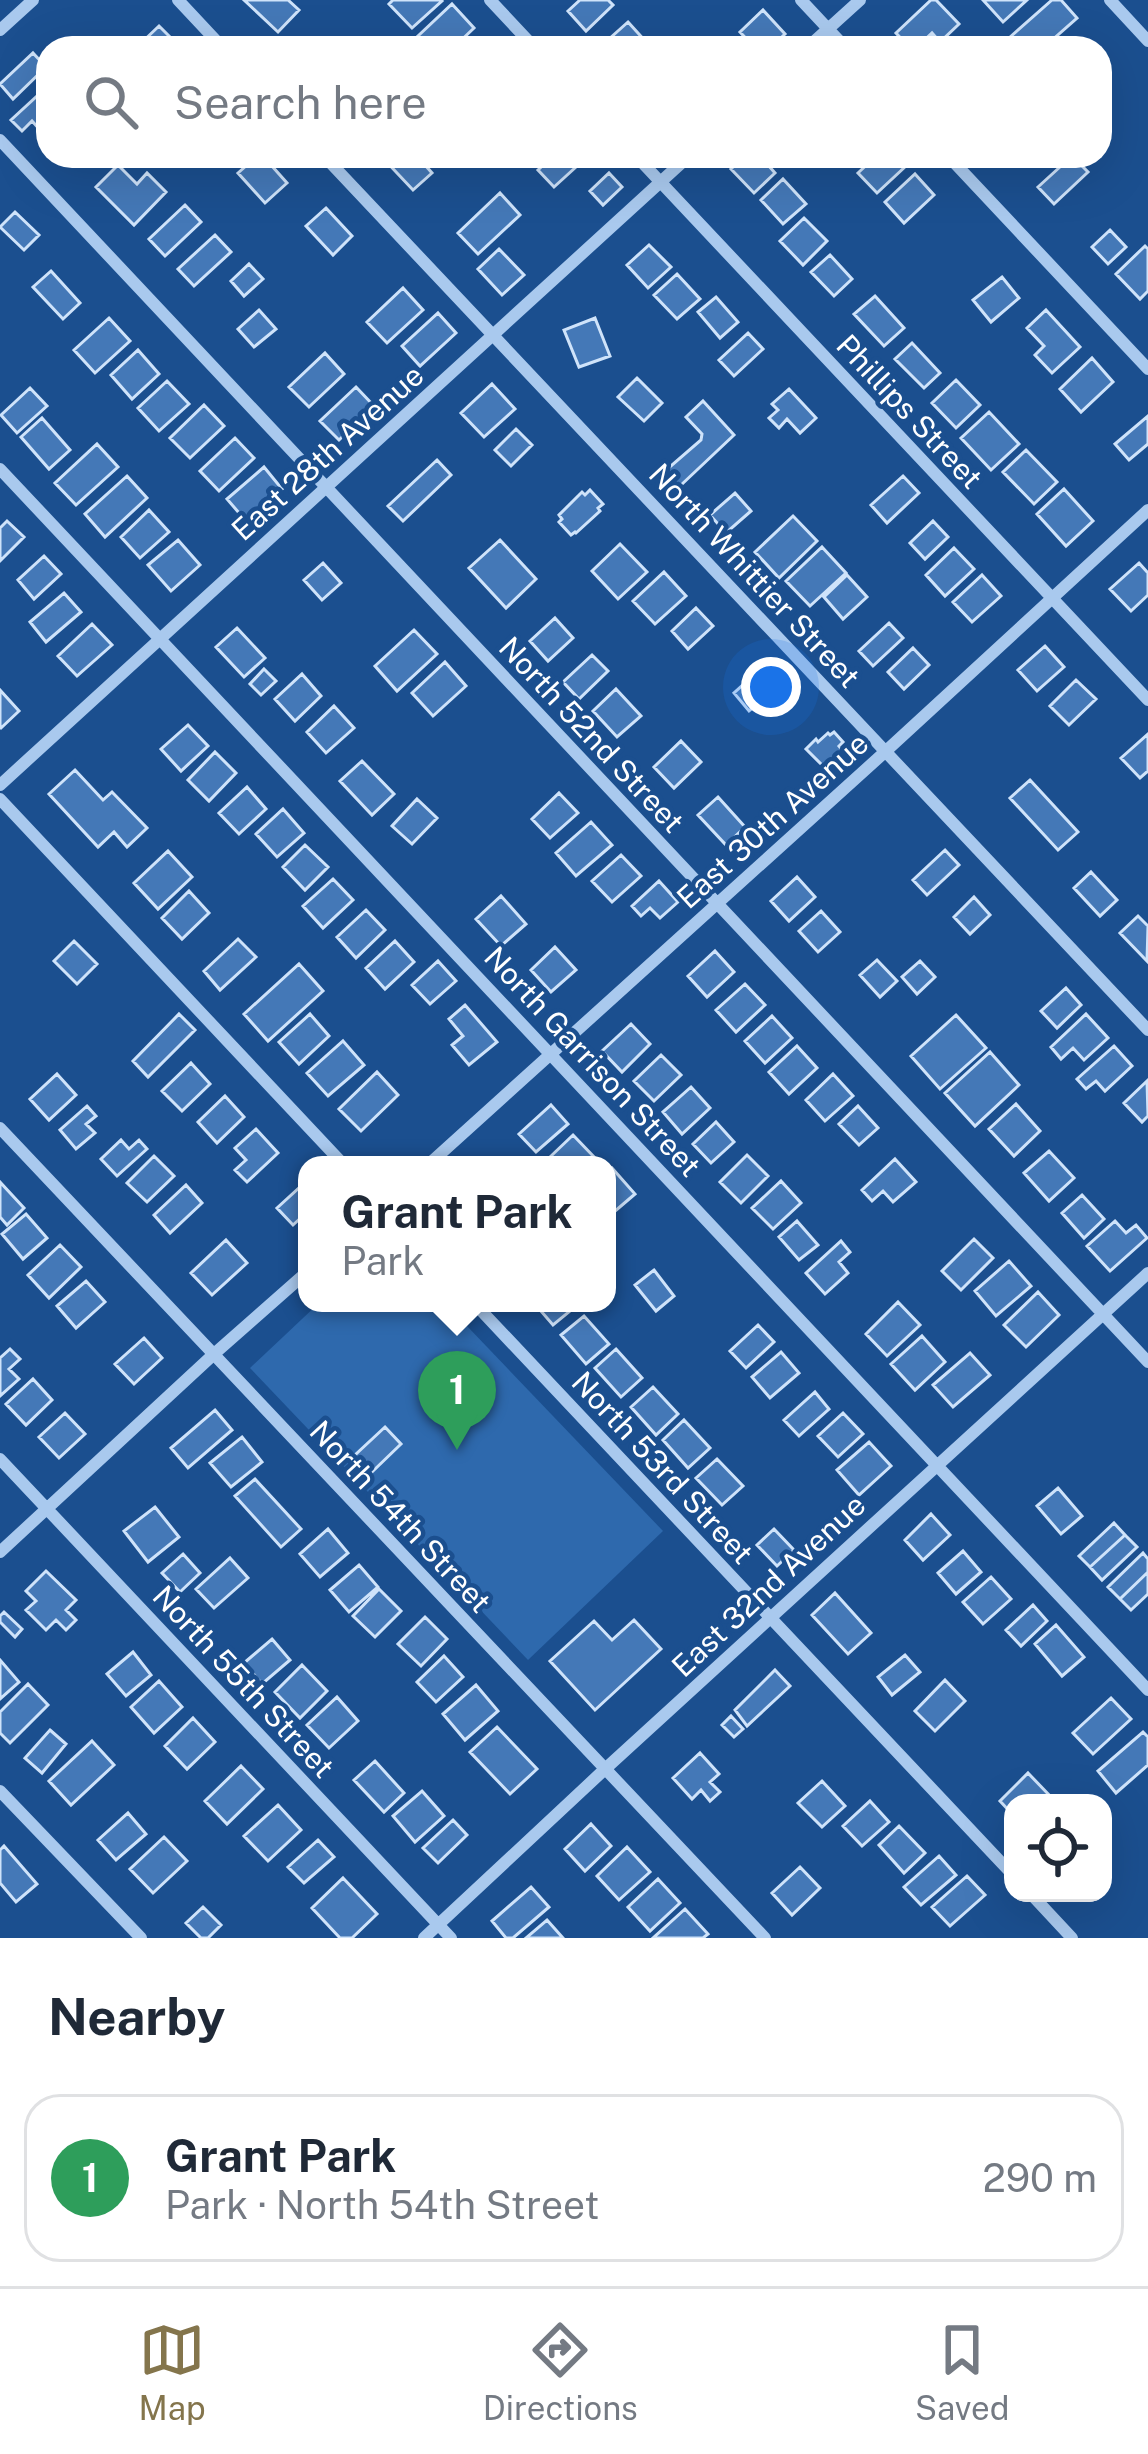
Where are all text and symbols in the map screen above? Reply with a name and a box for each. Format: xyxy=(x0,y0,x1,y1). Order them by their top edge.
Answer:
search box xyxy=(36,36,1112,168)
icon: search xyxy=(78,69,144,135)
text: Search here xyxy=(174,76,427,129)
street label: Phillips Street xyxy=(829,327,990,496)
street label: East 28th Avenue xyxy=(224,357,431,548)
street label: North Whittier Street xyxy=(642,456,868,695)
street label: North 52nd Street xyxy=(492,629,692,840)
your location xyxy=(741,657,801,717)
street label: East 30th Avenue xyxy=(669,725,875,916)
street label: North Garrison Street xyxy=(477,939,708,1184)
popup xyxy=(298,1156,616,1312)
text: Grant Park xyxy=(341,1185,573,1238)
text: Park xyxy=(341,1238,425,1284)
pin: 1 xyxy=(418,1351,496,1450)
street label: North 53rd Street xyxy=(565,1364,761,1571)
street label: North 54th Street xyxy=(303,1413,499,1620)
street label: East 32nd Avenue xyxy=(664,1487,872,1684)
street label: North 55th Street xyxy=(146,1578,342,1785)
map controls xyxy=(1004,1794,1112,1902)
button: locate xyxy=(1004,1794,1112,1902)
text: Nearby xyxy=(48,1987,225,2046)
text: Grant Park xyxy=(165,2129,396,2182)
text: 1 xyxy=(82,2155,98,2201)
text: 290 m xyxy=(983,2155,1097,2201)
text: Park · North 54th Street xyxy=(165,2182,599,2228)
tab: Map xyxy=(139,2317,206,2427)
tab: Directions xyxy=(483,2317,638,2427)
tab: Saved xyxy=(915,2317,1009,2427)

